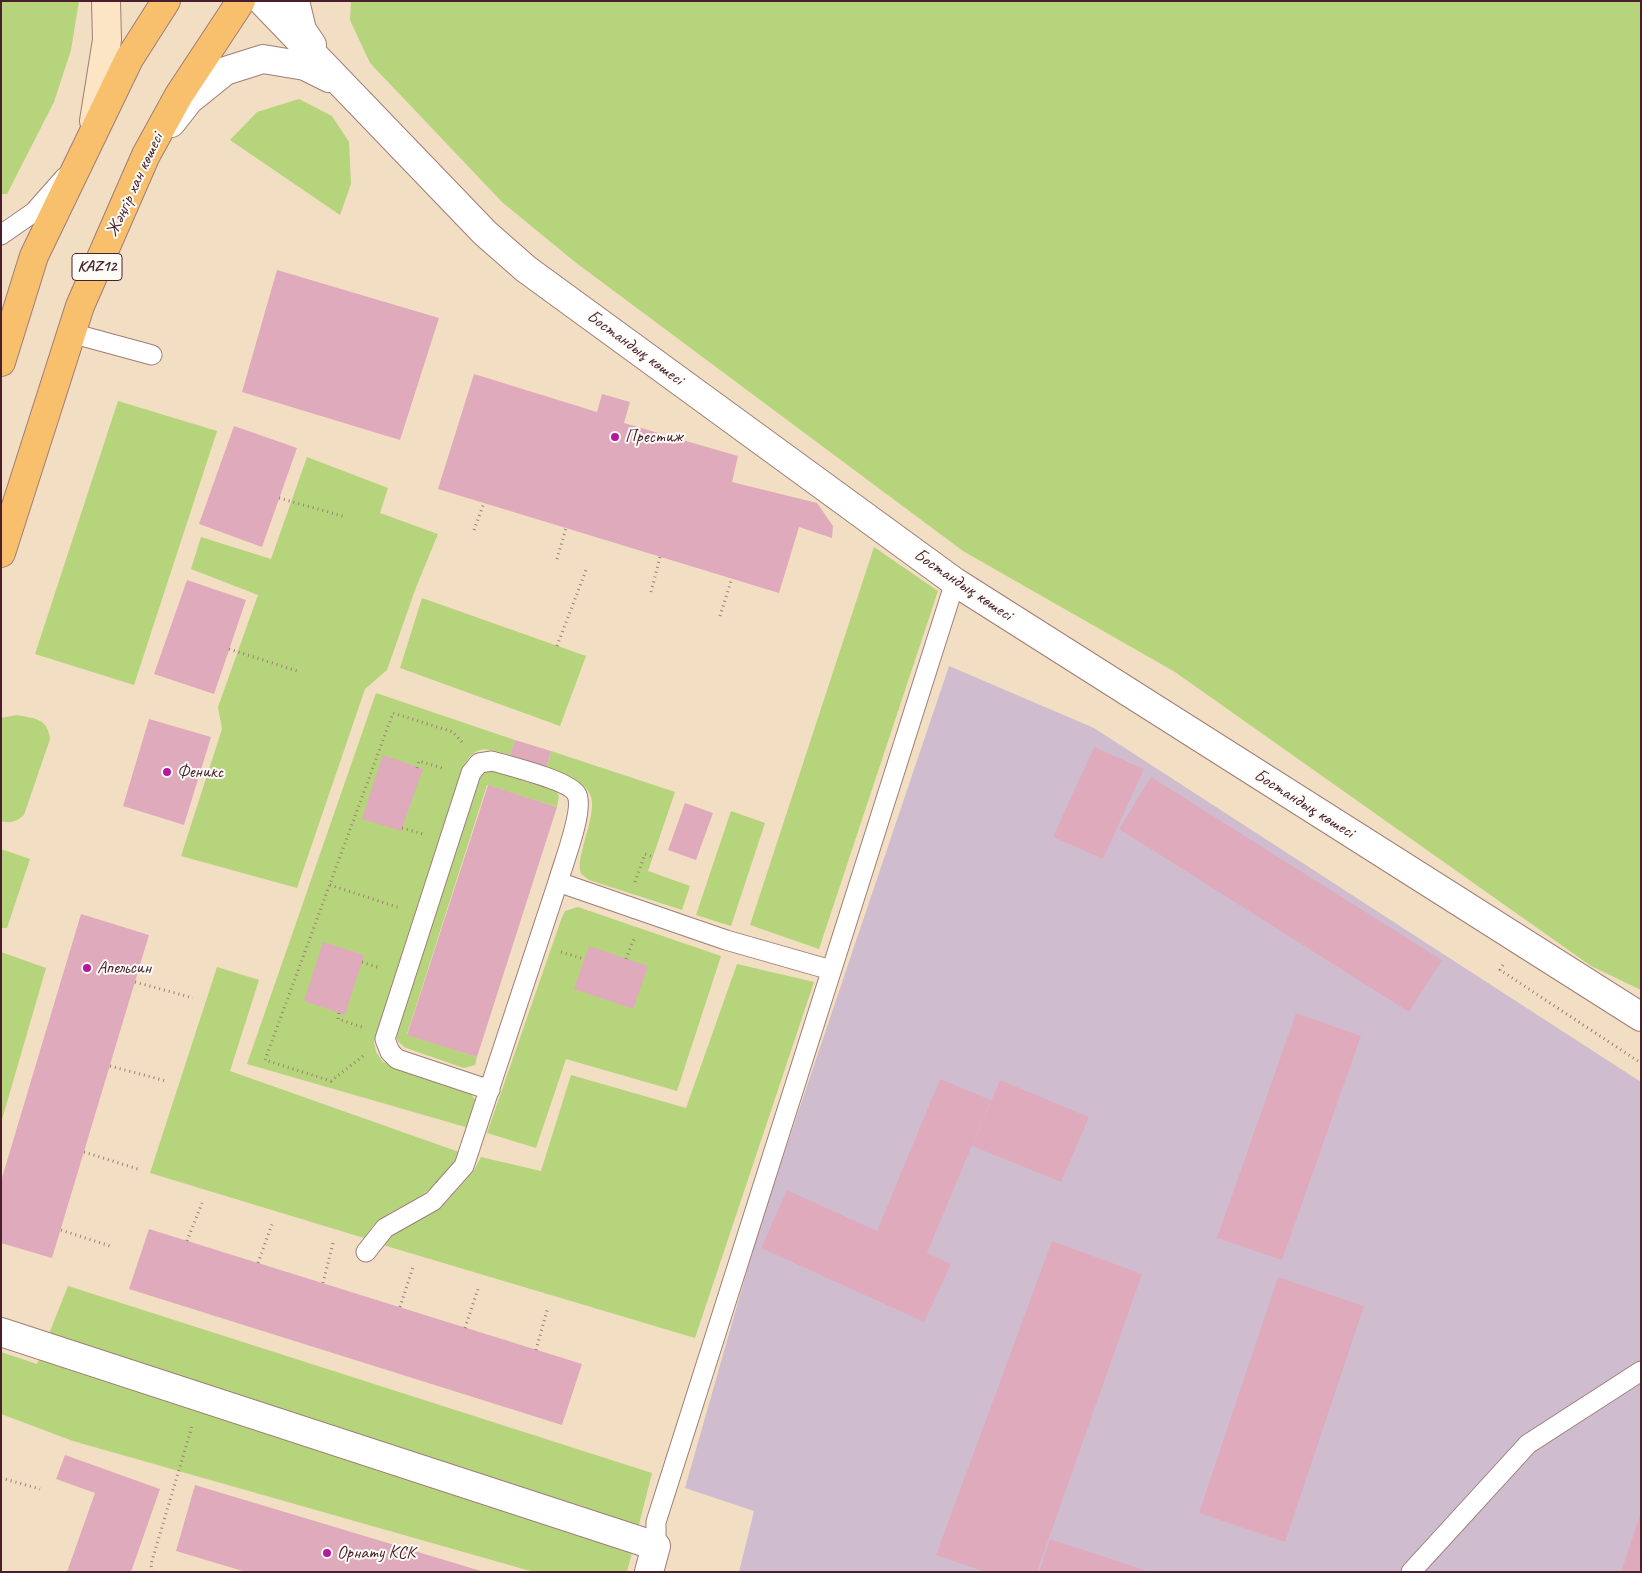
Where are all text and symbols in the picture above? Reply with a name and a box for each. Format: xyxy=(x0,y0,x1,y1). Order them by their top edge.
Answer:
street label: Жәңгір хан көшесі xyxy=(102,130,168,240)
road number: KAZ12 xyxy=(72,253,122,280)
street label: Бостандық көшесі xyxy=(582,306,688,390)
place label: Престиж xyxy=(625,426,683,448)
marker: Престиж xyxy=(609,431,621,443)
street label: Бостандық көшесі xyxy=(910,544,1016,626)
place label: Феникс xyxy=(177,761,223,783)
street label: Бостандық көшесі xyxy=(1250,765,1358,843)
marker: Феникс xyxy=(161,766,173,778)
place label: Апельсин xyxy=(97,957,151,979)
marker: Апельсин xyxy=(81,962,93,974)
place label: Орнату КСК xyxy=(337,1542,415,1564)
marker: Орнату КСК xyxy=(321,1547,333,1559)

